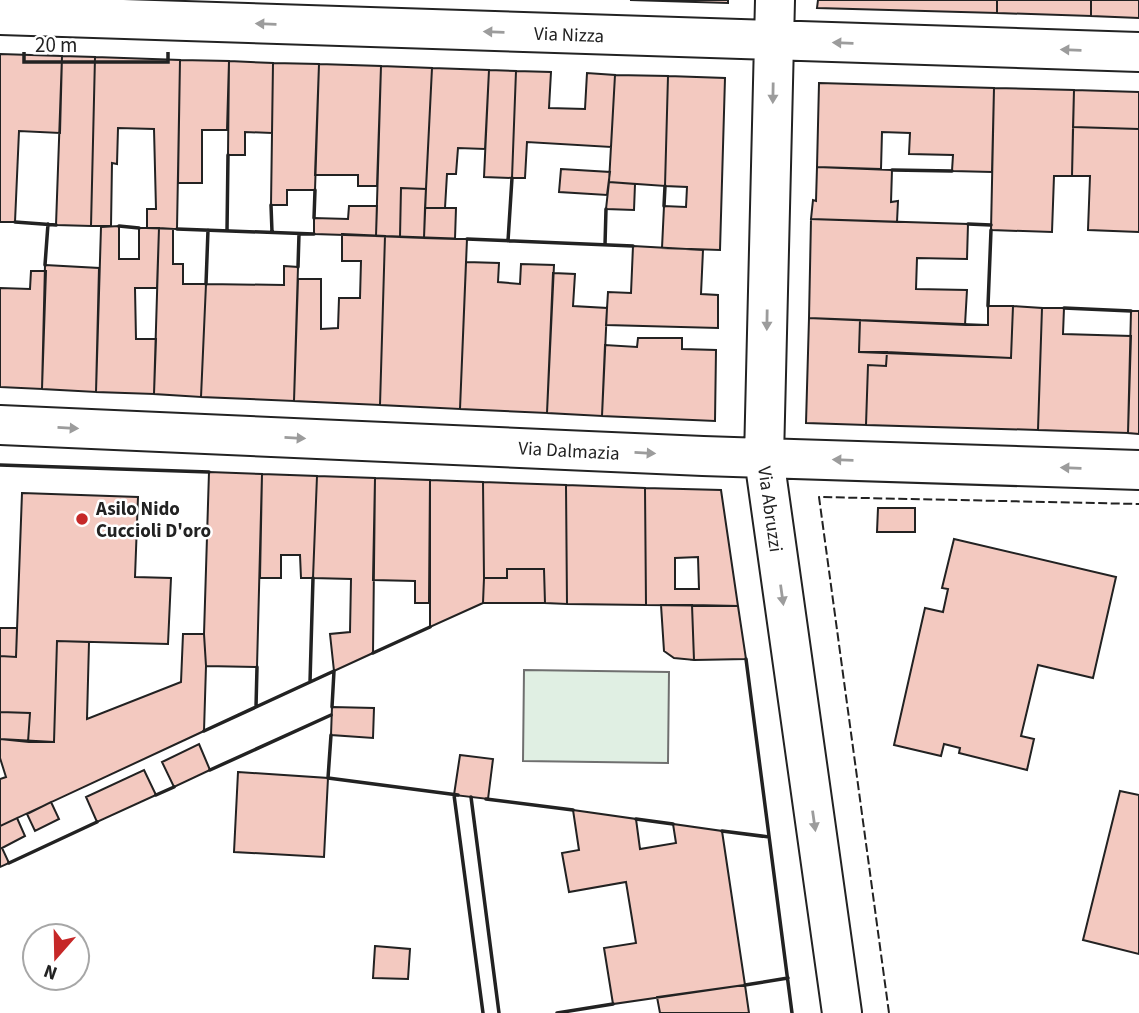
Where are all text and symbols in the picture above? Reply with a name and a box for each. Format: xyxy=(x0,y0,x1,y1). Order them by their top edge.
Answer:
one-way arrow xyxy=(255,18,277,30)
scale bar xyxy=(24,21,168,65)
street label: Via Nizza xyxy=(533,21,604,50)
one-way arrow xyxy=(482,26,504,37)
text: 20 m xyxy=(35,30,77,60)
one-way arrow xyxy=(832,37,854,48)
one-way arrow xyxy=(1060,44,1082,56)
one-way arrow xyxy=(767,82,779,104)
one-way arrow xyxy=(761,309,773,331)
one-way arrow xyxy=(57,422,79,433)
one-way arrow xyxy=(285,432,307,443)
street label: Via Dalmazia xyxy=(517,435,620,468)
one-way arrow xyxy=(634,448,656,459)
one-way arrow xyxy=(832,455,854,466)
one-way arrow xyxy=(1060,462,1082,474)
street label: Via Abruzzi xyxy=(750,465,789,554)
place label: Asilo Nido Cuccioli D'oro xyxy=(95,496,211,545)
marker: Asilo Nido Cuccioli D'oro xyxy=(74,511,90,527)
one-way arrow xyxy=(777,584,788,606)
one-way arrow xyxy=(809,810,820,832)
north arrow xyxy=(21,922,91,992)
text: N xyxy=(40,957,61,986)

